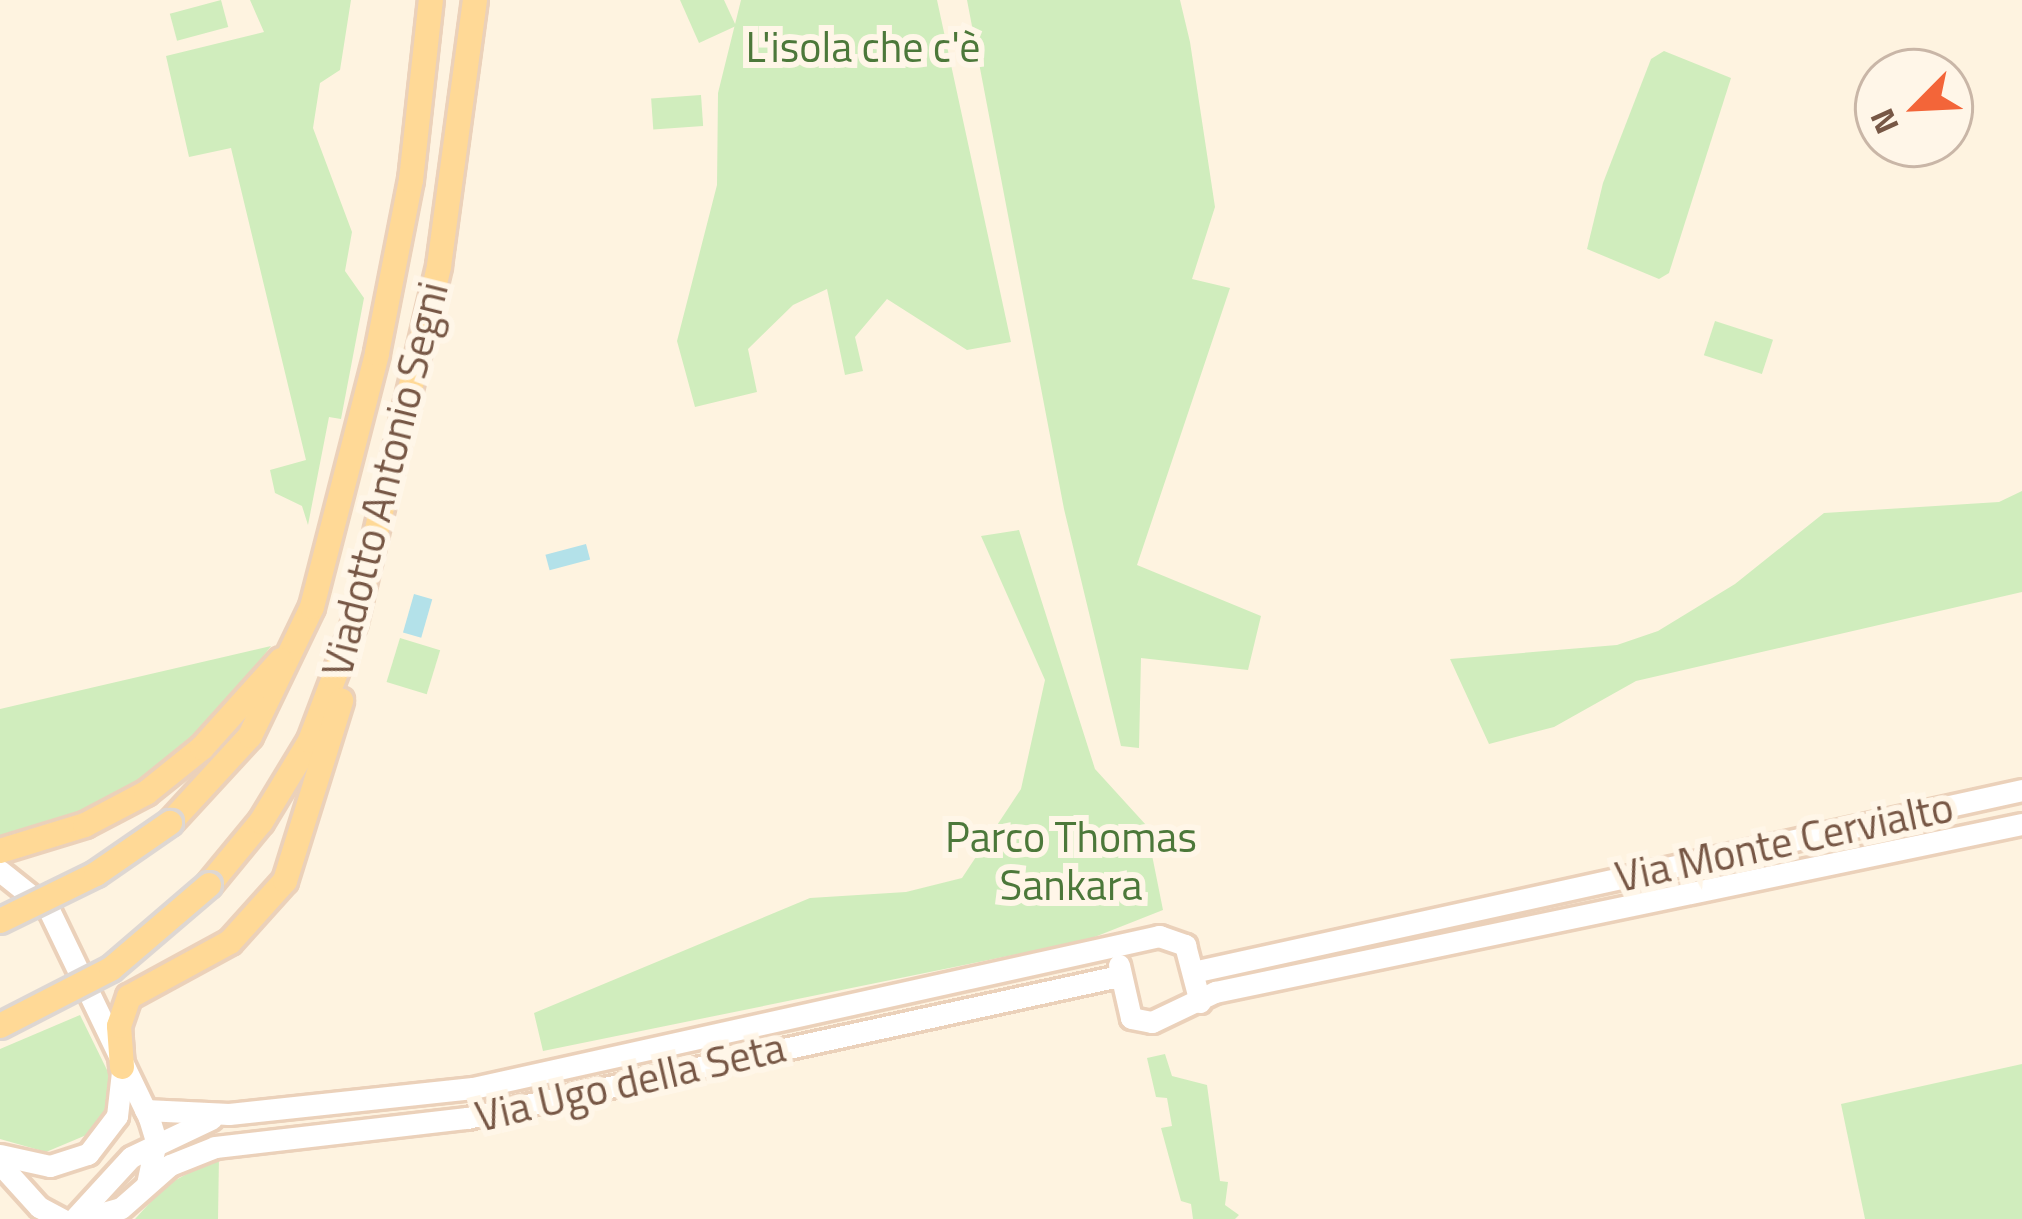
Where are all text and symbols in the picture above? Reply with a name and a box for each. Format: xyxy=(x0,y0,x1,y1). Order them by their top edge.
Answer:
park label: L'isola che c'è xyxy=(746,21,980,71)
north arrow xyxy=(1854,48,1974,168)
text: N xyxy=(1856,101,1911,142)
street label: Viadotto Antonio Segni xyxy=(311,277,457,681)
street label: Via Monte Cervialto xyxy=(1611,781,1957,901)
park label: Parco Thomas Sankara xyxy=(945,811,1197,910)
street label: Via Ugo della Seta xyxy=(470,1021,790,1141)

